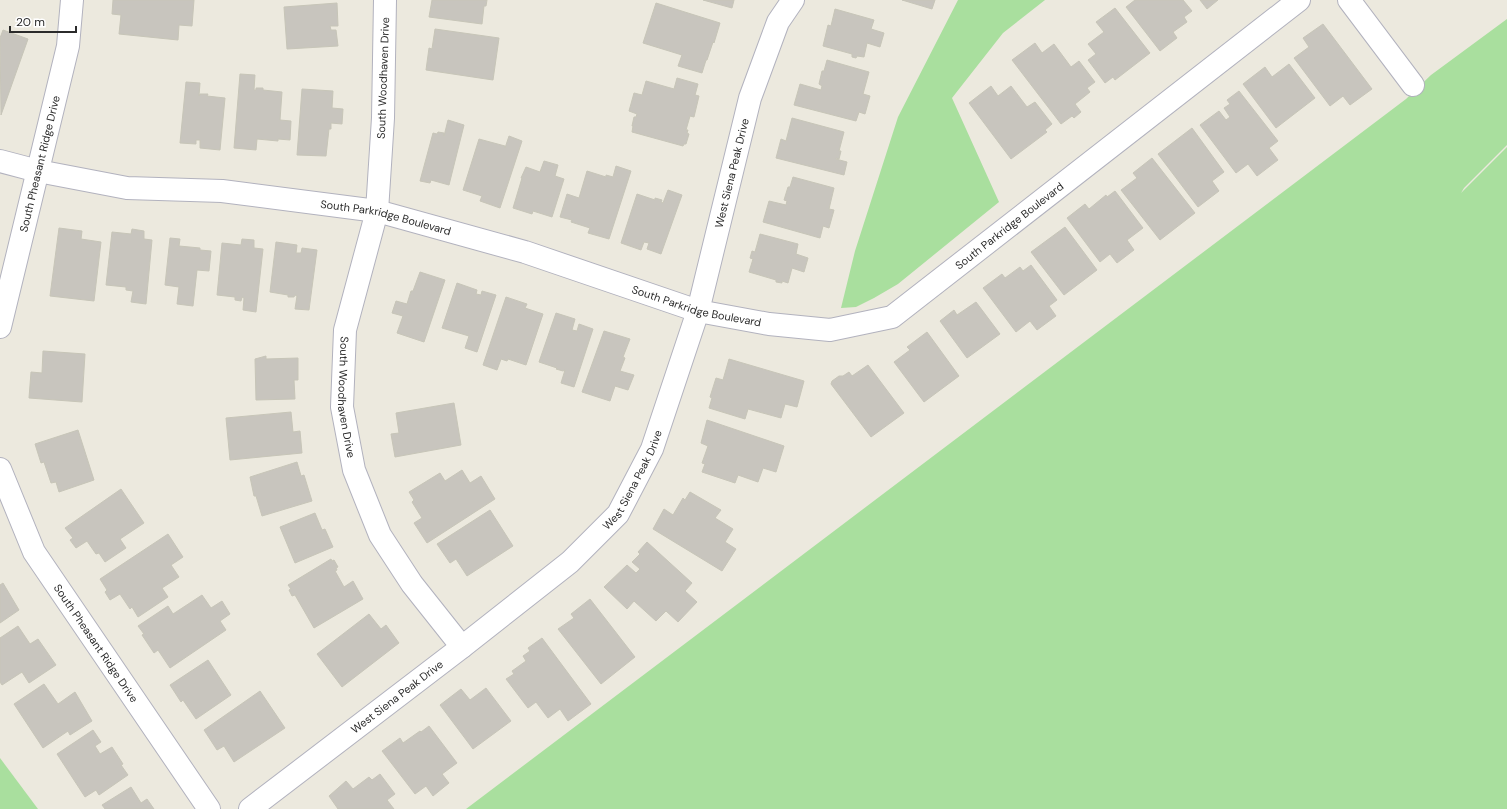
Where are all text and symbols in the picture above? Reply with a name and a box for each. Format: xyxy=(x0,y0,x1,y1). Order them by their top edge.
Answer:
scale bar xyxy=(10,8,76,34)
text: 20 m xyxy=(16,14,45,30)
street label: South Woodhaven Drive xyxy=(374,17,392,139)
street label: South Pheasant Ridge Drive xyxy=(16,94,63,233)
street label: West Siena Peak Drive xyxy=(712,117,752,229)
street label: South Parkridge Boulevard xyxy=(952,179,1066,272)
street label: South Parkridge Boulevard xyxy=(320,197,453,238)
street label: South Parkridge Boulevard xyxy=(630,282,762,329)
street label: South Woodhaven Drive xyxy=(335,336,359,459)
street label: West Siena Peak Drive xyxy=(599,428,665,533)
street label: South Pheasant Ridge Drive xyxy=(51,581,141,705)
street label: West Siena Peak Drive xyxy=(348,657,446,736)

